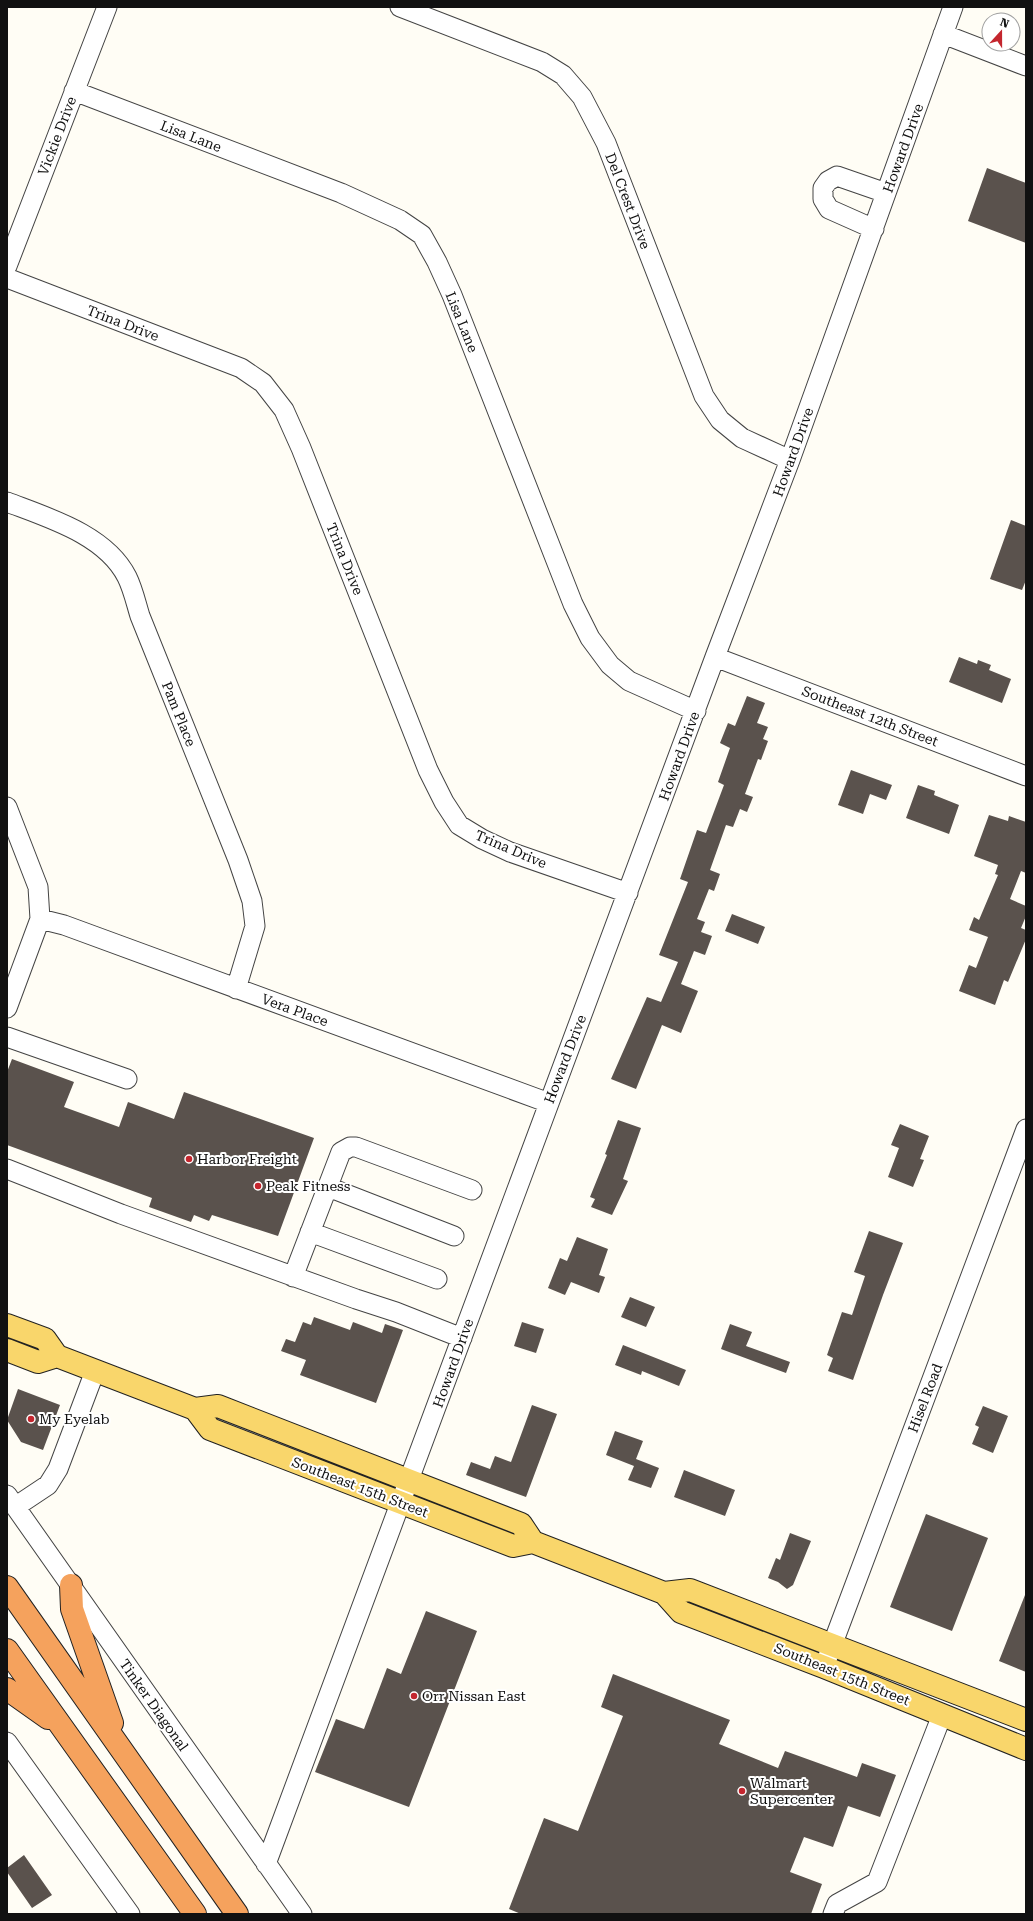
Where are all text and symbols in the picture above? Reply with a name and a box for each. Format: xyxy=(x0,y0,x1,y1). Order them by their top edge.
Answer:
north arrow xyxy=(981,12,1021,52)
text: N xyxy=(998,16,1011,31)
street label: Vickie Drive xyxy=(35,94,79,178)
street label: Howard Drive xyxy=(879,101,927,195)
street label: Lisa Lane xyxy=(158,117,224,155)
street label: Del Crest Drive xyxy=(602,151,654,252)
street label: Lisa Lane xyxy=(443,289,482,355)
street label: Trina Drive xyxy=(85,302,162,344)
street label: Howard Drive xyxy=(769,405,817,499)
street label: Trina Drive xyxy=(323,521,367,598)
street label: Pam Place xyxy=(159,679,199,749)
street label: Southeast 12th Street xyxy=(800,683,940,749)
street label: Howard Drive xyxy=(655,709,703,803)
street label: Trina Drive xyxy=(473,827,549,871)
street label: Vera Place xyxy=(260,991,331,1030)
street label: Howard Drive xyxy=(541,1012,589,1106)
place label: Harbor Freight xyxy=(197,1151,297,1167)
marker: Harbor Freight xyxy=(184,1154,194,1164)
place label: Peak Fitness xyxy=(266,1178,351,1194)
marker: Peak Fitness xyxy=(253,1181,263,1191)
street label: Howard Drive xyxy=(429,1316,477,1410)
street label: Hisel Road xyxy=(905,1361,945,1435)
place label: My Eyelab xyxy=(39,1411,110,1427)
marker: My Eyelab xyxy=(26,1414,36,1424)
street label: Southeast 15th Street xyxy=(290,1454,430,1520)
street label: Southeast 15th Street xyxy=(772,1639,912,1709)
street label: Tinker Diagonal xyxy=(116,1656,192,1754)
place label: Orr Nissan East xyxy=(422,1688,526,1704)
marker: Orr Nissan East xyxy=(409,1691,419,1701)
place label: Walmart Supercenter xyxy=(750,1775,833,1807)
marker: Walmart Supercenter xyxy=(737,1786,747,1796)

